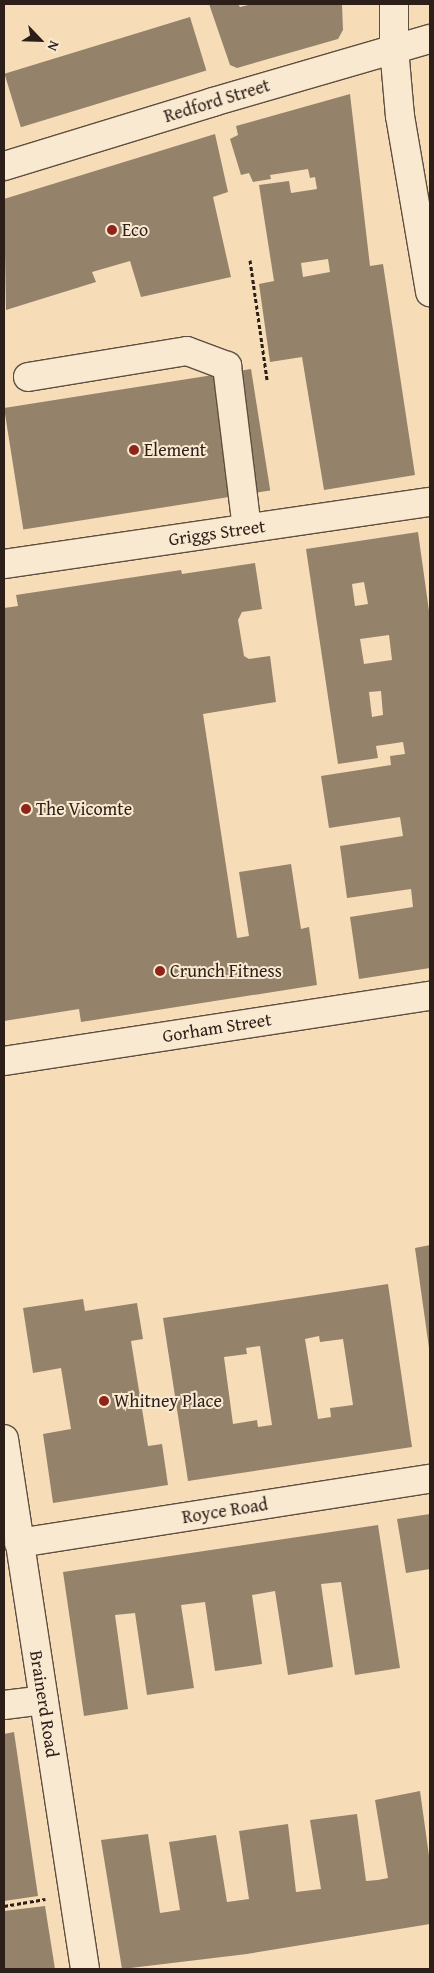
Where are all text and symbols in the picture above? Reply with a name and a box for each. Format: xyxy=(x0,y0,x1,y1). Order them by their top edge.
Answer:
north arrow xyxy=(15,15,65,65)
text: N xyxy=(43,38,65,54)
street label: Redford Street xyxy=(161,75,273,127)
place label: Eco xyxy=(122,219,148,241)
marker: Eco xyxy=(106,224,118,236)
place label: Element xyxy=(144,439,206,461)
marker: Element xyxy=(128,444,140,456)
street label: Griggs Street xyxy=(167,516,267,550)
place label: The Vicomte xyxy=(36,798,132,820)
marker: The Vicomte xyxy=(20,803,32,815)
place label: Crunch Fitness xyxy=(170,960,282,982)
marker: Crunch Fitness xyxy=(154,965,166,977)
street label: Gorham Street xyxy=(161,1009,273,1047)
place label: Whitney Place xyxy=(114,1390,222,1412)
marker: Whitney Place xyxy=(98,1395,110,1407)
street label: Royce Road xyxy=(181,1494,269,1528)
street label: Brainerd Road xyxy=(25,1649,63,1759)

